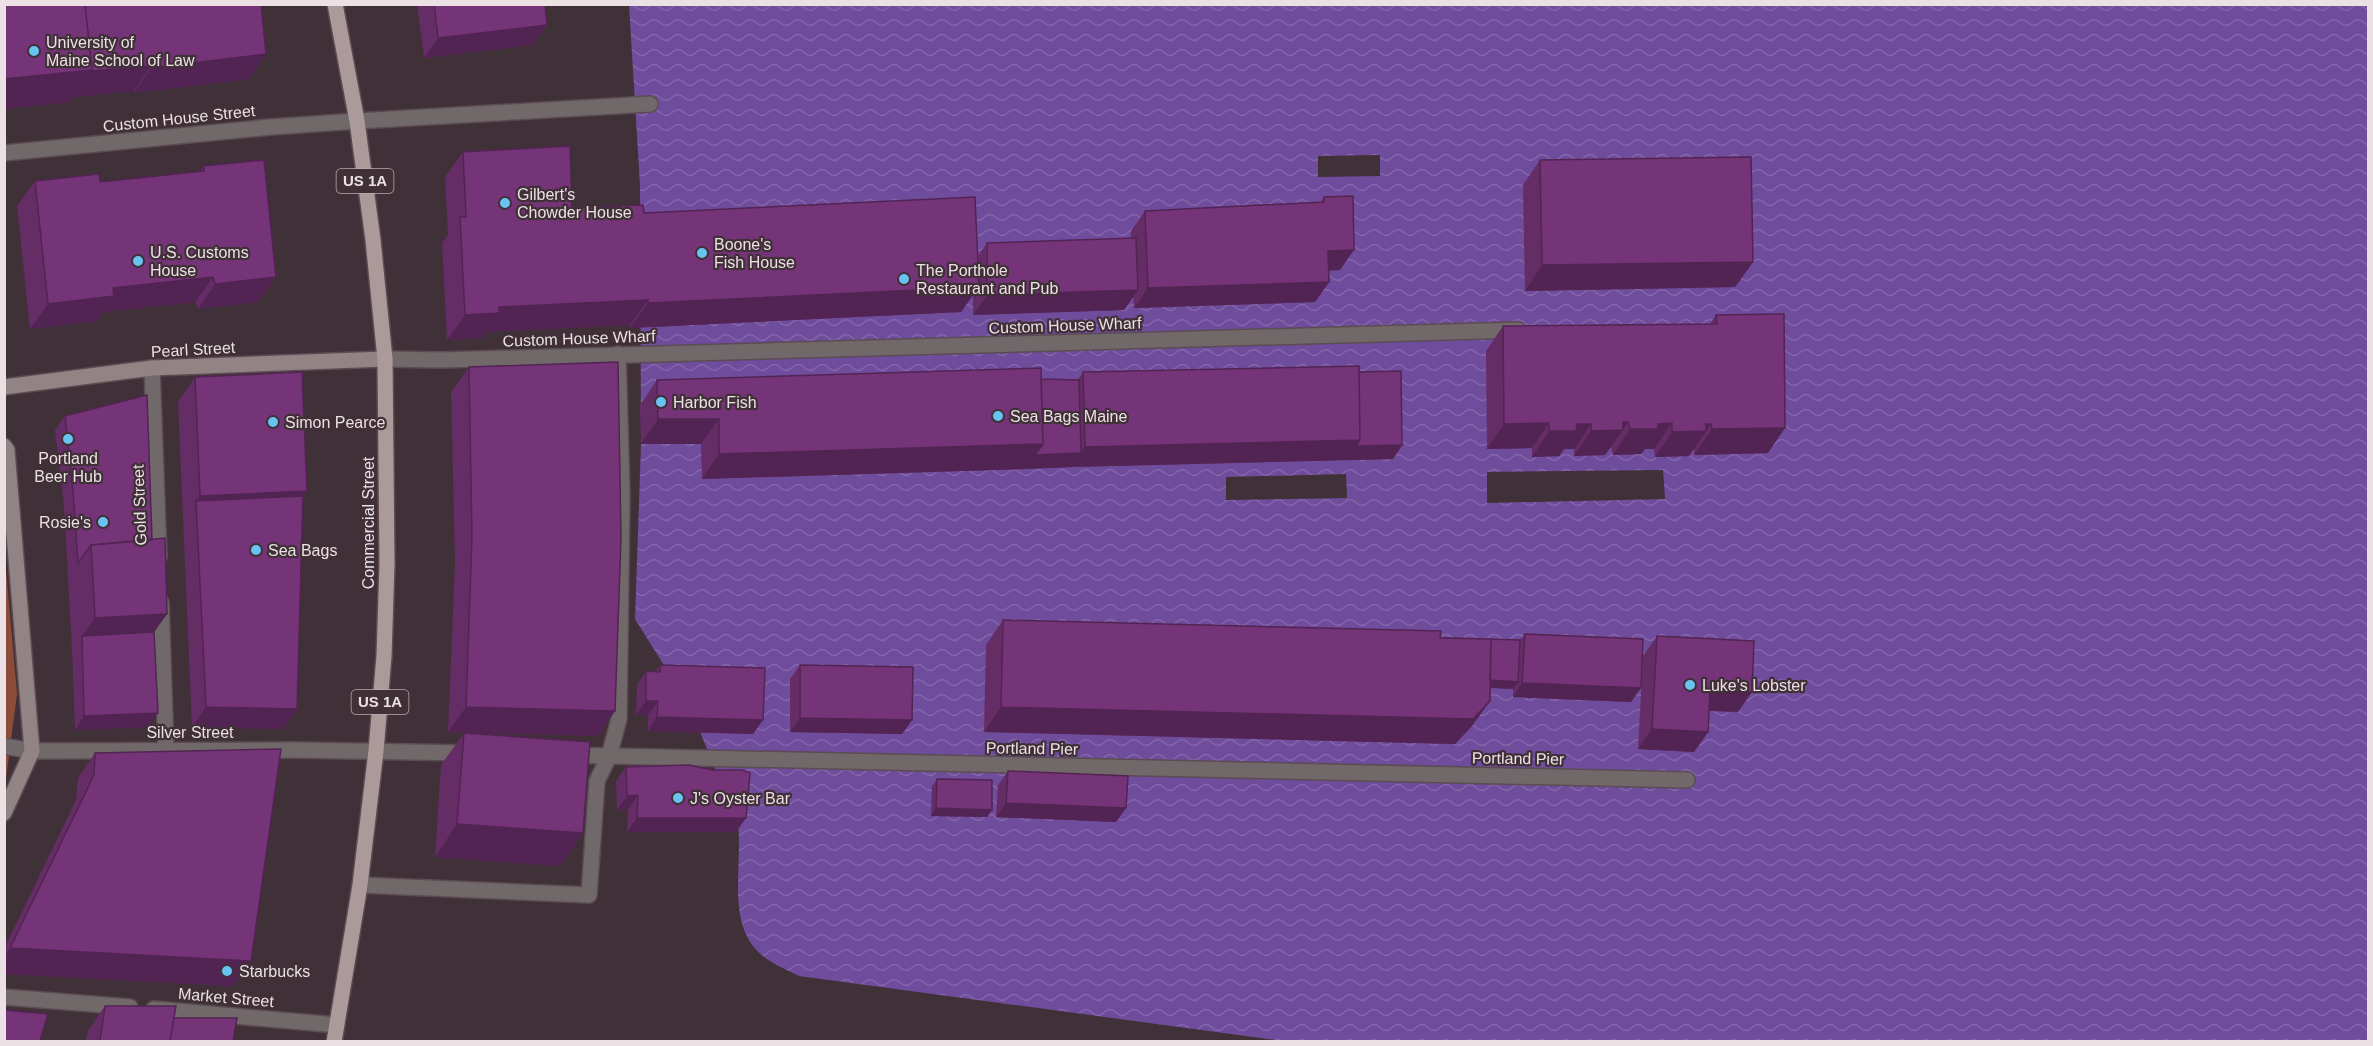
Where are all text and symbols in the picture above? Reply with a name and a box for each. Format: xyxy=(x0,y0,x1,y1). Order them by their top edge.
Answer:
place label: University of Maine School of Law xyxy=(46,34,195,69)
marker: University of Maine School of Law xyxy=(27,44,41,58)
street label: Custom House Street xyxy=(102,102,257,135)
road number: US 1A xyxy=(336,169,394,193)
place label: Gilbert's Chowder House xyxy=(517,186,632,221)
marker: Gilbert's Chowder House xyxy=(498,196,512,210)
place label: Boone's Fish House xyxy=(714,236,795,271)
place label: U.S. Customs House xyxy=(150,244,249,279)
marker: Boone's Fish House xyxy=(695,246,709,260)
marker: U.S. Customs House xyxy=(131,254,145,268)
place label: The Porthole Restaurant and Pub xyxy=(916,262,1058,297)
marker: The Porthole Restaurant and Pub xyxy=(897,272,911,286)
street label: Custom House Wharf xyxy=(988,314,1142,337)
street label: Custom House Wharf xyxy=(502,327,656,350)
street label: Pearl Street xyxy=(150,339,236,360)
place label: Harbor Fish xyxy=(673,394,757,411)
marker: Harbor Fish xyxy=(654,395,668,409)
place label: Sea Bags Maine xyxy=(1010,408,1128,425)
marker: Sea Bags Maine xyxy=(991,409,1005,423)
place label: Simon Pearce xyxy=(285,414,386,431)
marker: Simon Pearce xyxy=(266,415,280,429)
marker: Portland Beer Hub xyxy=(61,432,75,446)
place label: Portland Beer Hub xyxy=(34,450,102,485)
street label: Commercial Street xyxy=(360,456,377,589)
street label: Gold Street xyxy=(130,464,149,546)
place label: Rosie's xyxy=(39,514,91,531)
marker: Rosie's xyxy=(96,515,110,529)
place label: Sea Bags xyxy=(268,542,337,559)
marker: Sea Bags xyxy=(249,543,263,557)
place label: Luke's Lobster xyxy=(1702,677,1806,694)
marker: Luke's Lobster xyxy=(1683,678,1697,692)
road number: US 1A xyxy=(352,690,409,714)
street label: Silver Street xyxy=(146,724,234,741)
street label: Portland Pier xyxy=(986,739,1079,758)
street label: Portland Pier xyxy=(1472,749,1565,768)
place label: J's Oyster Bar xyxy=(690,790,791,807)
marker: J's Oyster Bar xyxy=(671,791,685,805)
place label: Starbucks xyxy=(239,963,310,980)
marker: Starbucks xyxy=(220,964,234,978)
street label: Market Street xyxy=(177,985,275,1010)

